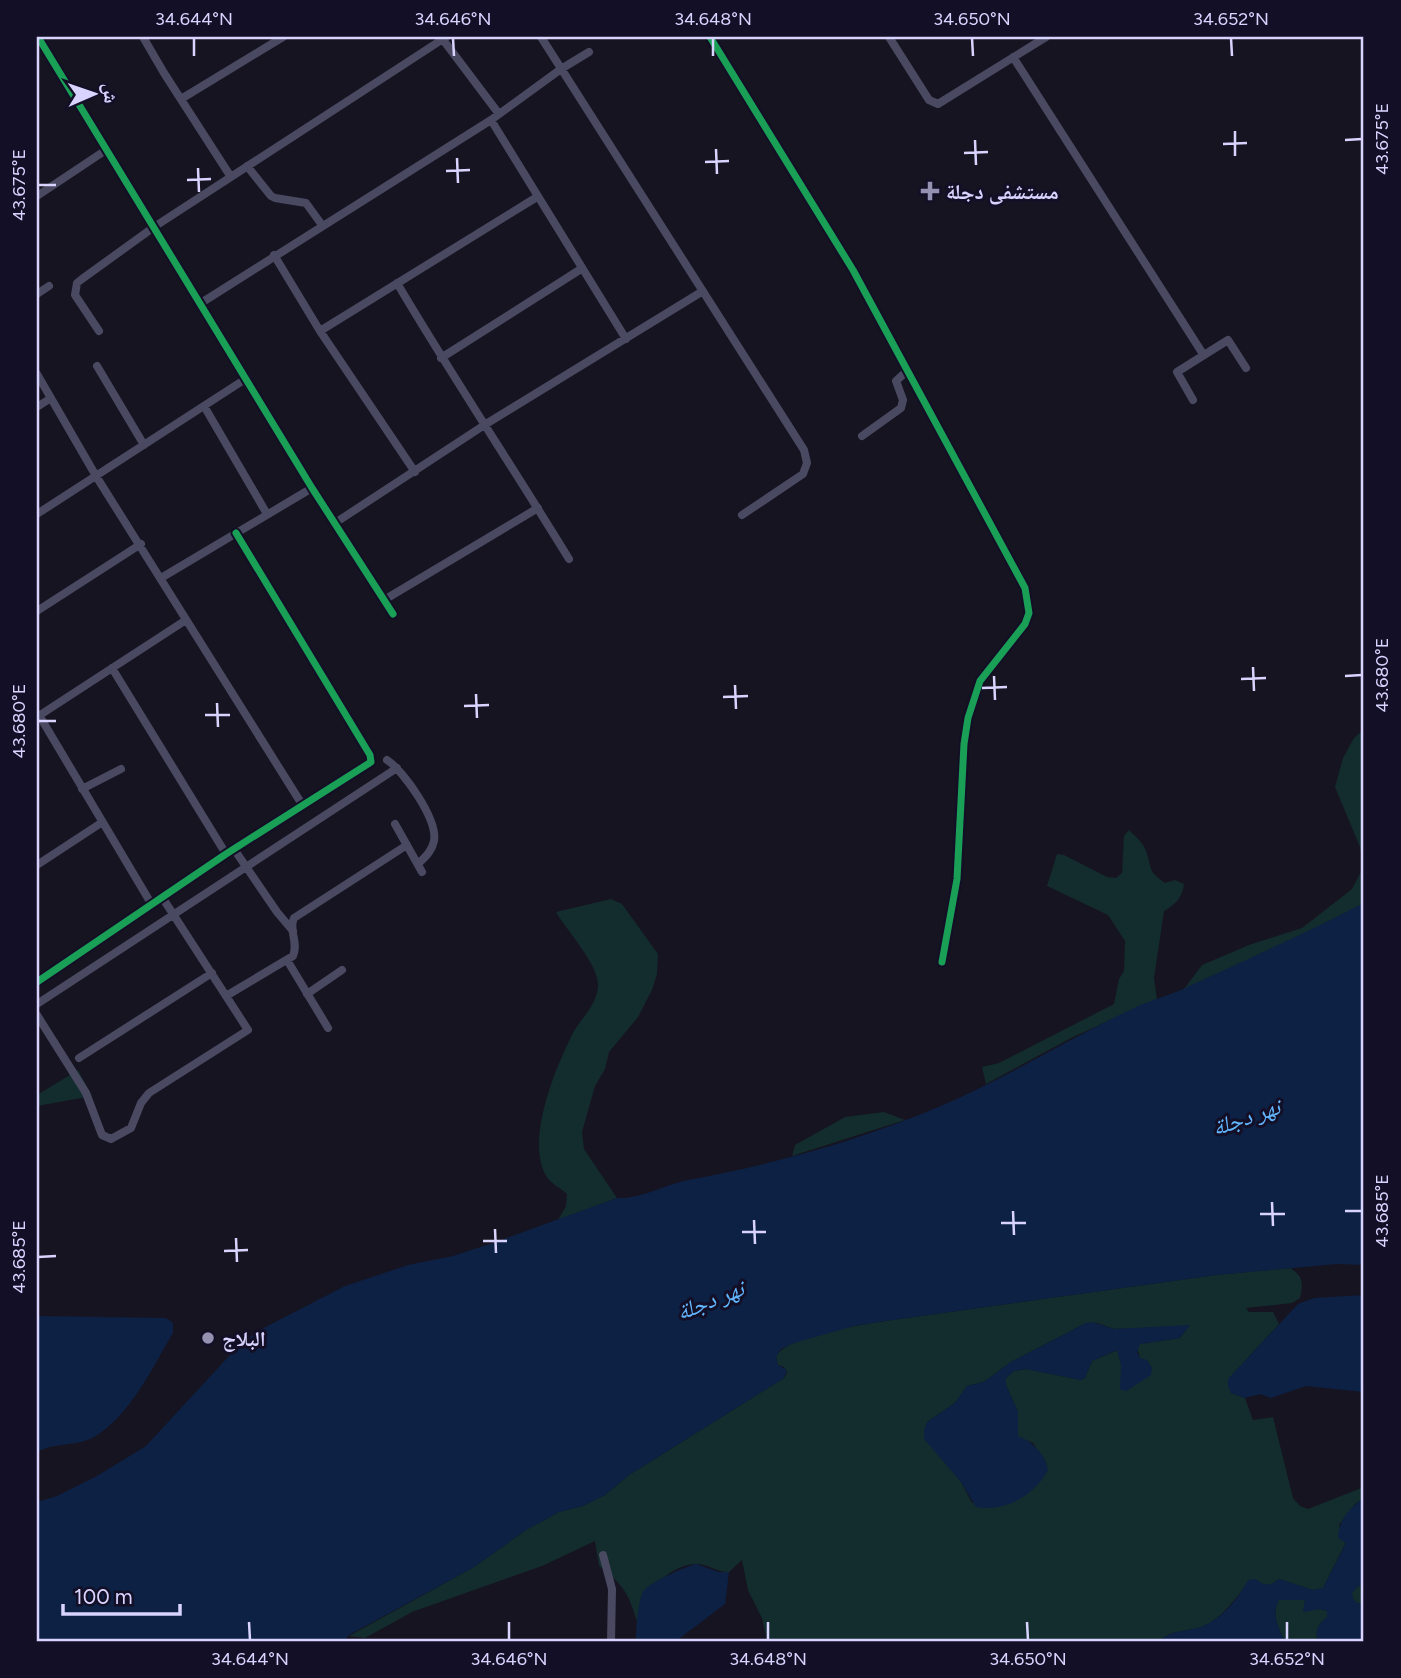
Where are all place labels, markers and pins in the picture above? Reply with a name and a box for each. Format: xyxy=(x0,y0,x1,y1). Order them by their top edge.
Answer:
place label: مستشفى دجلة xyxy=(946,179,1059,205)
marker: مستشفى دجلة xyxy=(920,181,940,201)
place label: البلاج xyxy=(222,1326,266,1352)
marker: البلاج xyxy=(200,1330,216,1346)

